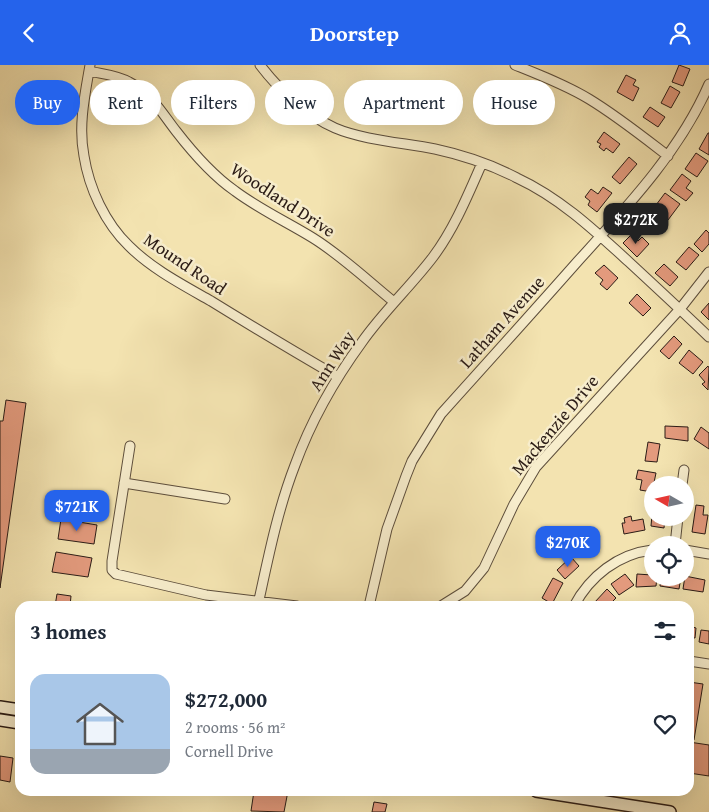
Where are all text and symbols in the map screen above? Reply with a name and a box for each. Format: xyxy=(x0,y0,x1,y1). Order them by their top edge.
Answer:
text: Doorstep xyxy=(310,17,399,49)
icon: back xyxy=(15,19,43,47)
icon: person xyxy=(666,19,694,47)
chip: Buy xyxy=(15,80,80,125)
chip: Rent xyxy=(90,80,161,125)
chip: Filters xyxy=(171,80,255,125)
chip: New xyxy=(265,80,334,125)
chip: Apartment xyxy=(344,80,463,125)
chip: House xyxy=(473,80,555,125)
street label: Woodland Drive xyxy=(226,156,341,244)
pin: $272K xyxy=(601,203,671,245)
text: $272K xyxy=(614,207,658,231)
street label: Mound Road xyxy=(138,226,233,302)
street label: Latham Avenue xyxy=(453,269,551,374)
street label: Ann Way xyxy=(302,325,361,396)
street label: Mackenzie Drive xyxy=(504,368,605,481)
north arrow xyxy=(644,476,694,526)
map controls xyxy=(644,476,694,586)
pin: $721K xyxy=(42,489,112,532)
text: $721K xyxy=(55,494,99,518)
pin: $270K xyxy=(533,525,603,568)
text: $270K xyxy=(546,530,590,554)
button: locate xyxy=(644,536,694,586)
text: 3 homes xyxy=(30,616,106,647)
icon: filters xyxy=(651,617,679,645)
text: $272,000 xyxy=(185,684,267,715)
icon: home xyxy=(70,694,130,754)
icon: heart xyxy=(651,710,679,738)
text: 2 rooms · 56 m² xyxy=(185,715,285,739)
text: Cornell Drive xyxy=(185,739,273,763)

